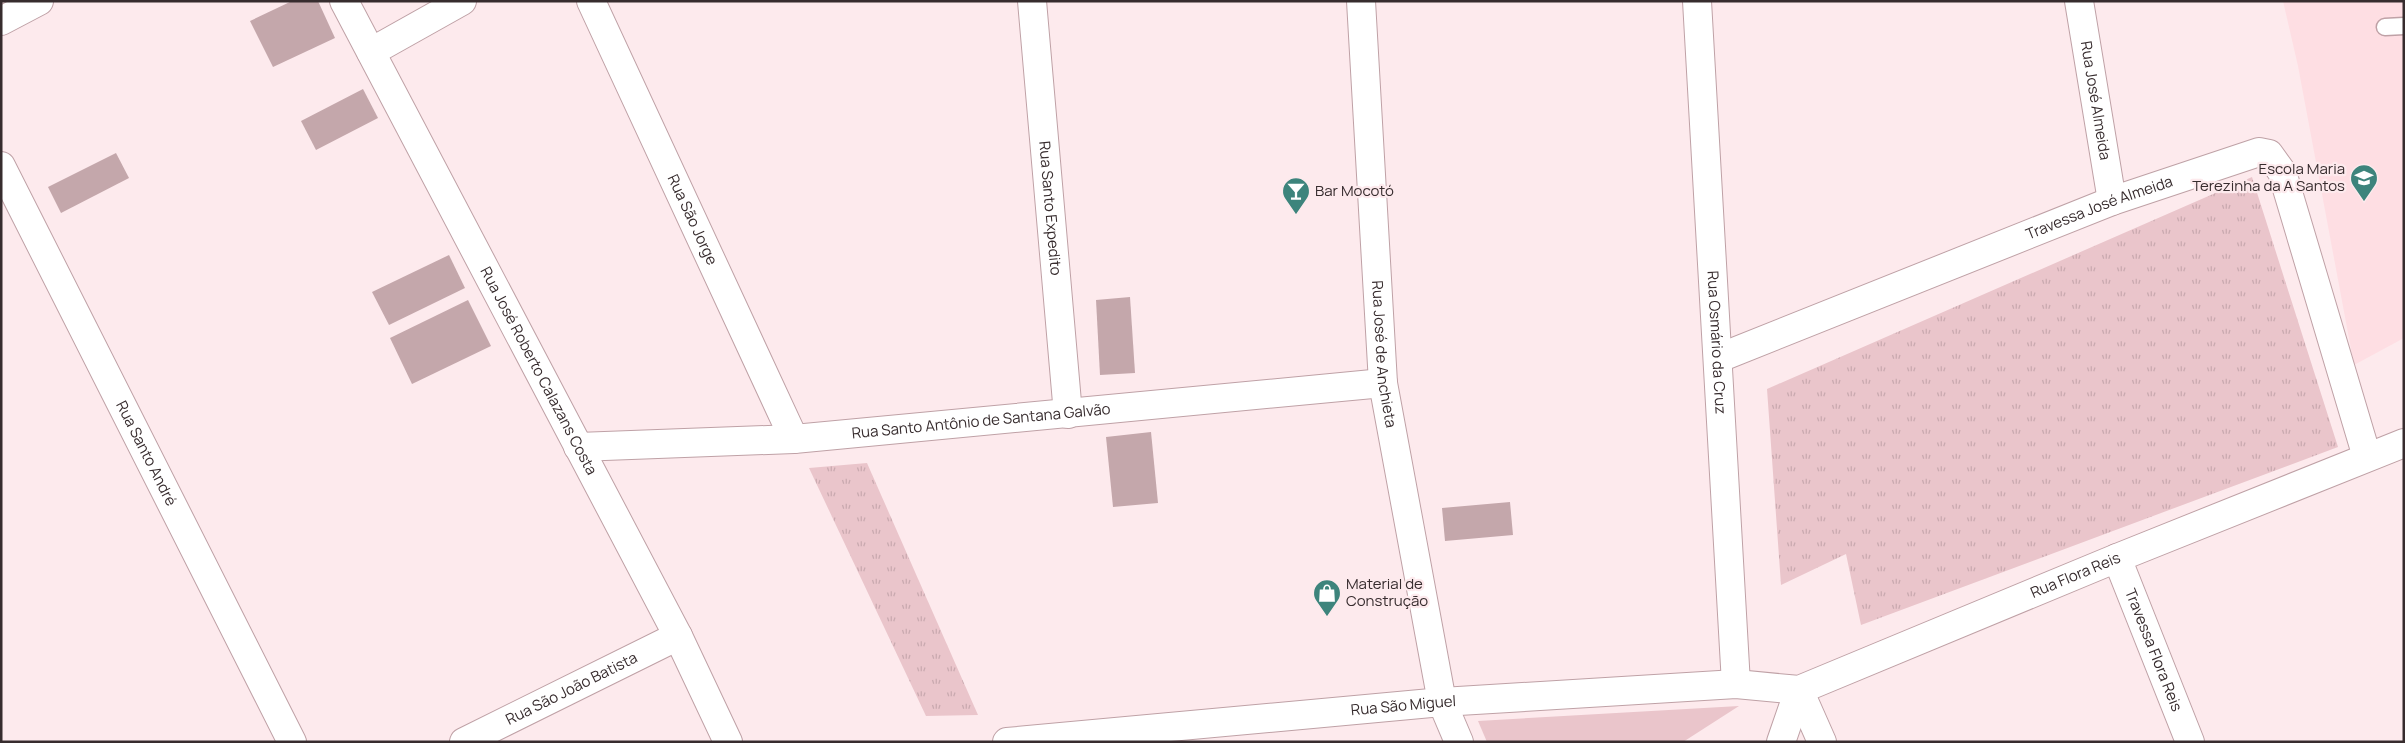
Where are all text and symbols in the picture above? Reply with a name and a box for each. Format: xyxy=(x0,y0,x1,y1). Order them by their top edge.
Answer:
street label: Rua José Almeida xyxy=(2076,39,2116,162)
street label: Rua Santo Expedito xyxy=(1034,140,1067,276)
place label: Escola Maria Terezinha da A Santos xyxy=(2192,158,2345,196)
school or university icon: Escola Maria Terezinha da A Santos xyxy=(2349,163,2379,202)
street label: Rua São Jorge xyxy=(663,171,723,268)
street label: Travessa José Almeida xyxy=(2023,171,2175,244)
bar icon: Bar Mocotó xyxy=(1281,176,1311,215)
place label: Bar Mocotó xyxy=(1315,180,1394,201)
street label: Rua José Roberto Calazans Costa xyxy=(476,263,602,479)
street label: Rua Osmário da Cruz xyxy=(1702,270,1732,415)
street label: Rua José de Anchieta xyxy=(1367,280,1402,429)
street label: Rua Santo André xyxy=(111,397,182,510)
street label: Rua Santo Antônio de Santana Galvão xyxy=(851,398,1111,443)
street label: Rua Flora Reis xyxy=(2027,547,2124,603)
place label: Material de Construção xyxy=(1346,573,1428,611)
shop icon: Material de Construção xyxy=(1312,578,1342,617)
street label: Travessa Flora Reis xyxy=(2120,585,2188,715)
street label: Rua São João Batista xyxy=(502,647,641,730)
street label: Rua São Miguel xyxy=(1350,690,1456,720)

